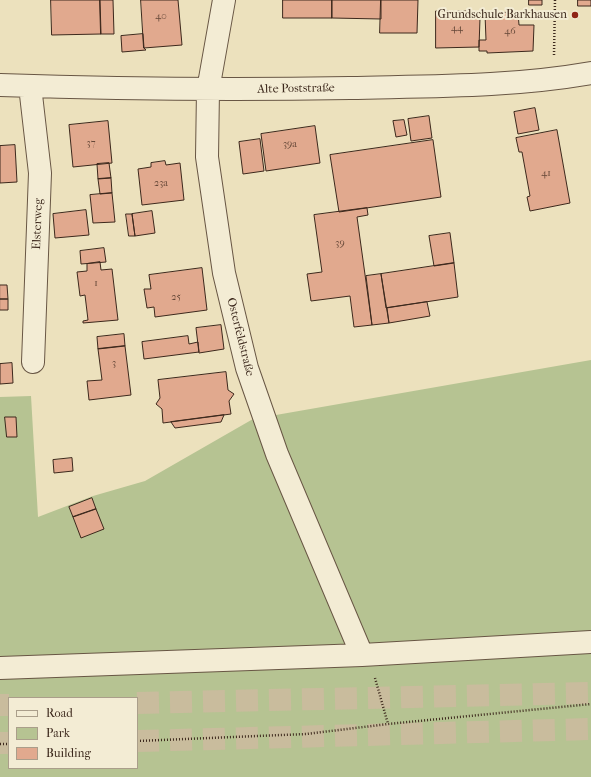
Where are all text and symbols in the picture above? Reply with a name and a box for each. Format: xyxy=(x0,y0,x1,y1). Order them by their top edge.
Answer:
place label: Grundschule Barkhausen xyxy=(437,8,567,22)
marker: Grundschule Barkhausen xyxy=(570,10,580,20)
house number: 40 xyxy=(155,11,167,23)
house number: 44 xyxy=(451,23,463,35)
house number: 46 xyxy=(504,26,516,38)
street label: Alte Poststraße xyxy=(257,81,335,97)
house number: 37 xyxy=(87,138,95,150)
house number: 39a xyxy=(283,139,297,151)
house number: 41 xyxy=(541,168,551,180)
house number: 23a xyxy=(154,178,168,190)
street label: Elsterweg xyxy=(30,198,46,250)
house number: 39 xyxy=(335,238,345,250)
house number: 1 xyxy=(94,278,98,290)
house number: 25 xyxy=(171,292,181,304)
street label: Osterfeldstraße xyxy=(223,296,257,378)
house number: 3 xyxy=(112,358,116,370)
legend xyxy=(8,697,138,769)
text: Road xyxy=(46,706,73,720)
text: Park xyxy=(46,726,70,740)
text: Building xyxy=(46,746,91,760)

